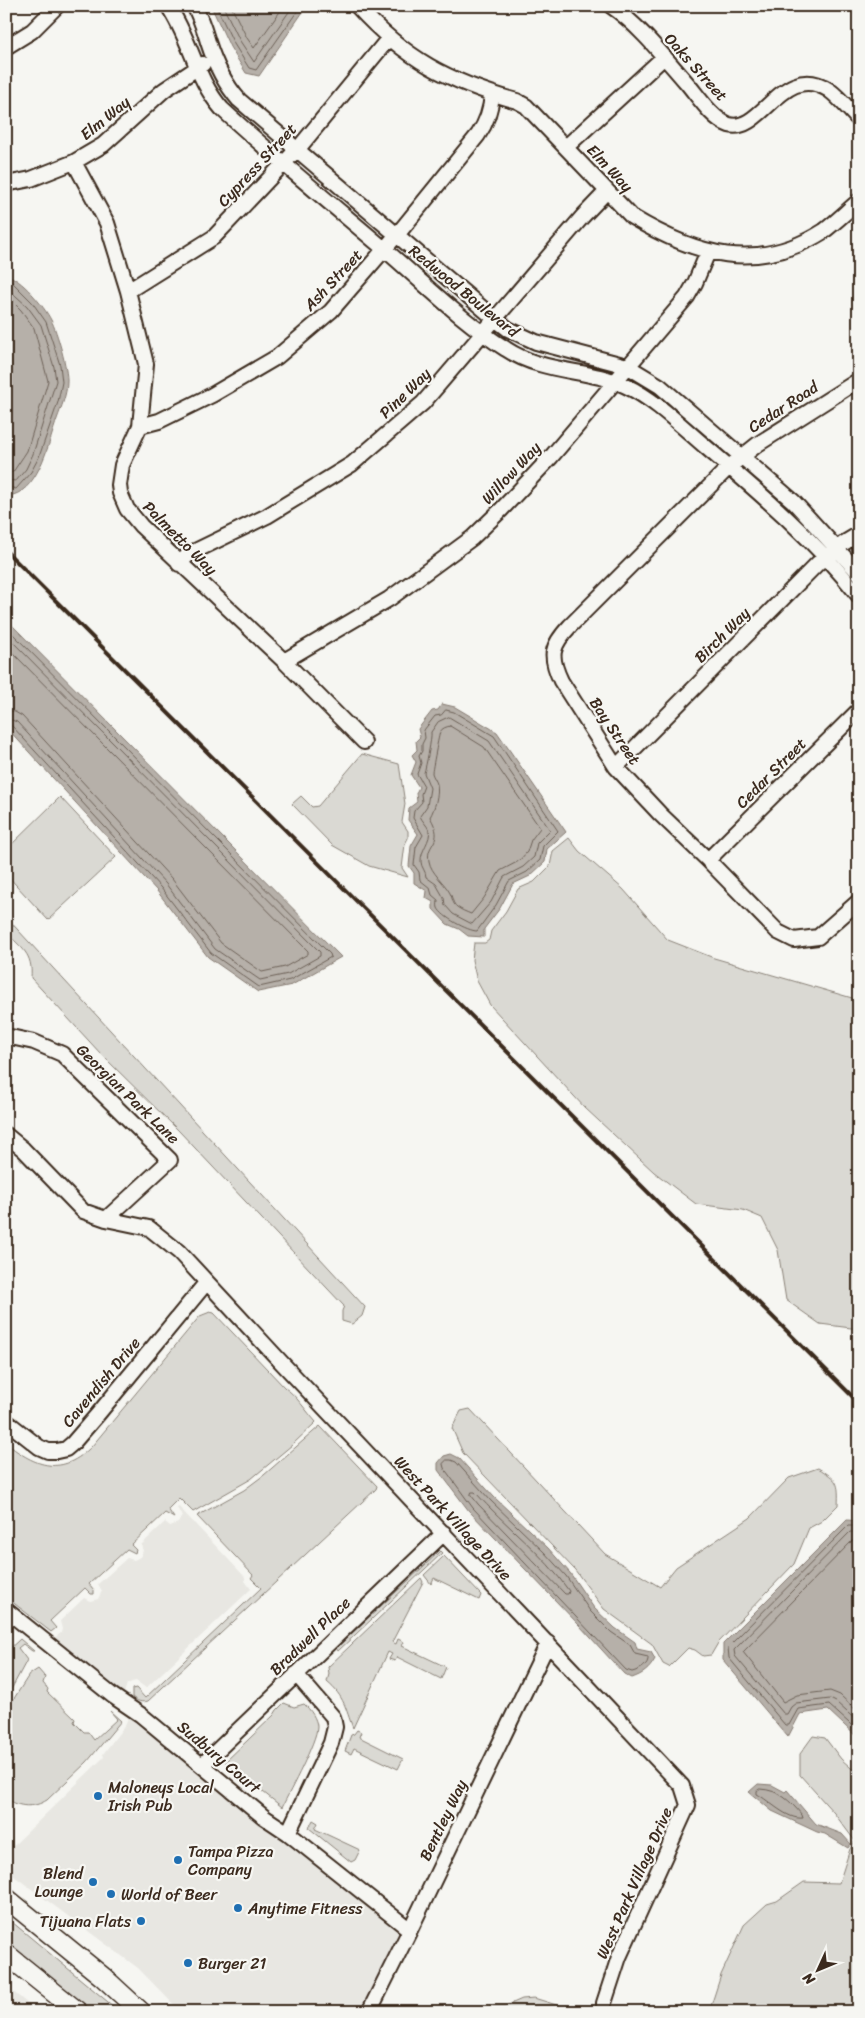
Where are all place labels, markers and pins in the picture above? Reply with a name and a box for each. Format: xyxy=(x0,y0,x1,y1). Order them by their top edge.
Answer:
place label: Maloneys Local Irish Pub xyxy=(107,1773,214,1820)
marker: Maloneys Local Irish Pub xyxy=(92,1790,104,1802)
place label: Tampa Pizza Company xyxy=(188,1837,273,1884)
marker: Tampa Pizza Company xyxy=(172,1854,184,1866)
place label: Blend Lounge xyxy=(34,1859,85,1906)
marker: Blend Lounge xyxy=(87,1876,99,1888)
place label: World of Beer xyxy=(121,1880,219,1909)
marker: World of Beer xyxy=(105,1888,117,1900)
place label: Anytime Fitness xyxy=(247,1894,363,1923)
marker: Anytime Fitness xyxy=(232,1902,244,1914)
place label: Tijuana Flats xyxy=(39,1907,132,1936)
marker: Tijuana Flats xyxy=(135,1915,147,1927)
place label: Burger 21 xyxy=(198,1949,266,1978)
marker: Burger 21 xyxy=(182,1957,194,1969)

